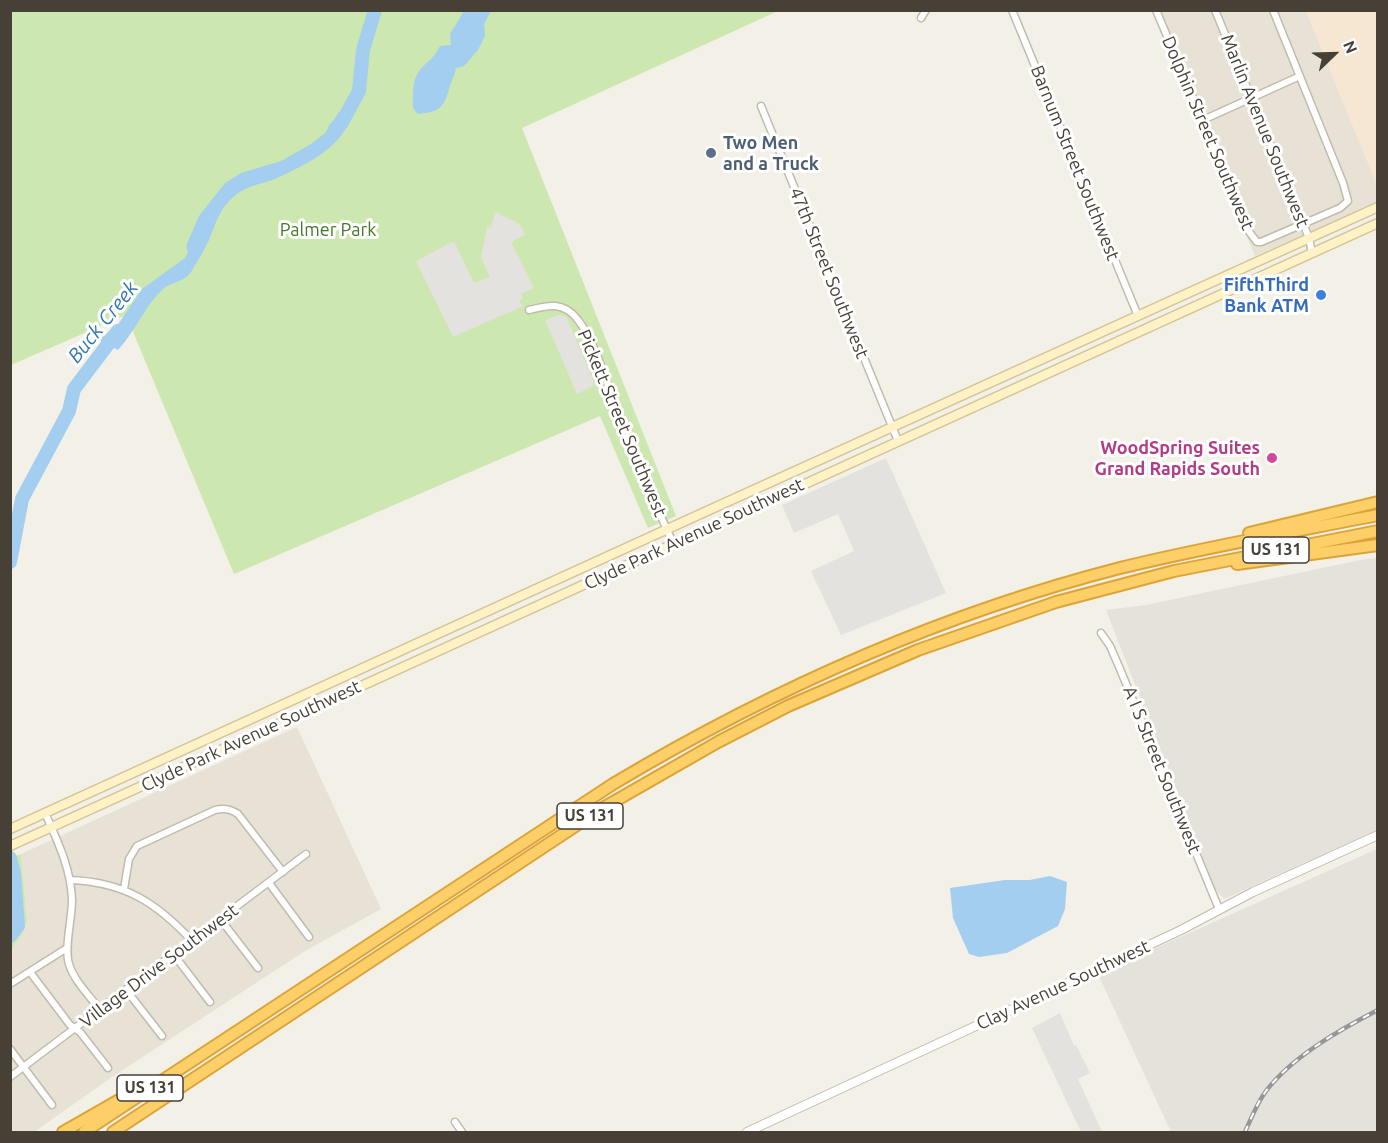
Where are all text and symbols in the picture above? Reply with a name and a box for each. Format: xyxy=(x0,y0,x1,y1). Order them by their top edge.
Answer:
north arrow xyxy=(1304,24,1364,84)
street label: Marlin Avenue Southwest xyxy=(1216,31,1314,231)
street label: Dolphin Street Southwest xyxy=(1157,33,1259,233)
text: N xyxy=(1340,38,1361,56)
street label: Barnum Street Southwest xyxy=(1026,62,1124,264)
place label: Two Men and a Truck xyxy=(723,132,819,174)
marker: Two Men and a Truck xyxy=(704,146,718,160)
street label: 47th Street Southwest xyxy=(785,184,873,362)
park label: Palmer Park xyxy=(280,219,376,241)
place label: FifthThird Bank ATM xyxy=(1224,274,1309,316)
water label: Buck Creek xyxy=(63,276,143,368)
marker: FifthThird Bank ATM xyxy=(1314,288,1328,302)
street label: Pickett Street Southwest xyxy=(573,326,671,520)
place label: WoodSpring Suites Grand Rapids South xyxy=(1094,437,1260,480)
marker: WoodSpring Suites Grand Rapids South xyxy=(1265,451,1279,465)
street label: Clyde Park Avenue Southwest xyxy=(581,474,807,594)
road number: US 131 xyxy=(1243,537,1309,563)
street label: Clyde Park Avenue Southwest xyxy=(138,676,364,796)
street label: A I S Street Southwest xyxy=(1118,683,1206,857)
road number: US 131 xyxy=(557,803,623,829)
street label: Village Drive Southwest xyxy=(76,899,242,1033)
street label: Clay Avenue Southwest xyxy=(973,935,1153,1035)
road number: US 131 xyxy=(117,1075,183,1101)

